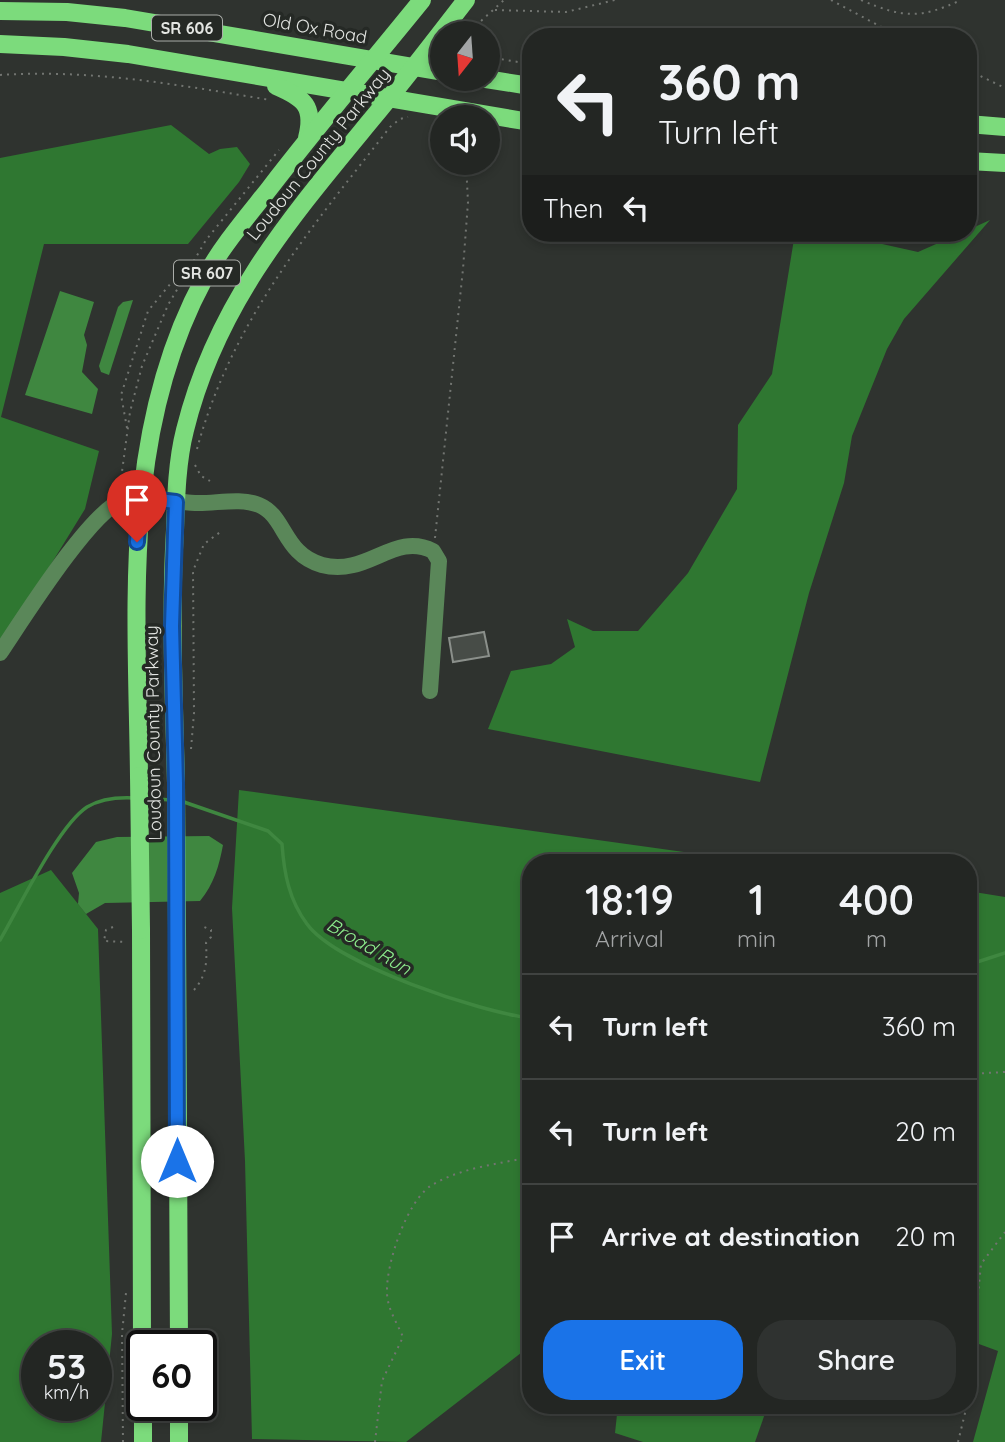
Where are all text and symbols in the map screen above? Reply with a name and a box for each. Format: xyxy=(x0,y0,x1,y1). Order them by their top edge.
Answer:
street label: Old Ox Road xyxy=(261,8,369,48)
road number: SR 606 xyxy=(152,16,222,40)
north arrow xyxy=(430,21,500,91)
map controls xyxy=(430,21,500,175)
text: 360 m xyxy=(658,51,800,112)
icon: left xyxy=(543,56,634,147)
street label: Loudoun County Parkway xyxy=(241,63,395,245)
button: sound xyxy=(430,105,500,175)
text: Turn left xyxy=(658,112,779,152)
icon: left xyxy=(617,189,655,227)
text: Then xyxy=(543,192,603,225)
road number: SR 607 xyxy=(174,260,240,286)
pin xyxy=(107,470,167,542)
icon: arrive xyxy=(118,481,156,519)
street label: Loudoun County Parkway xyxy=(140,625,166,841)
text: 18:19 xyxy=(585,873,674,926)
text: 1 xyxy=(749,873,765,926)
text: 400 xyxy=(839,873,914,926)
water label: Broad Run xyxy=(323,912,416,980)
text: Arrival xyxy=(595,924,664,953)
text: min xyxy=(737,924,776,953)
text: m xyxy=(866,924,887,953)
icon: left xyxy=(543,1008,581,1046)
text: Turn left xyxy=(602,1010,709,1043)
text: 360 m xyxy=(882,1010,956,1043)
icon: left xyxy=(543,1113,581,1151)
text: Turn left xyxy=(602,1115,709,1148)
text: 20 m xyxy=(895,1115,956,1148)
position arrow xyxy=(140,1124,214,1198)
icon: arrive xyxy=(543,1218,581,1256)
text: Arrive at destination xyxy=(602,1220,860,1253)
text: 20 m xyxy=(895,1220,956,1253)
button: Exit xyxy=(543,1320,743,1400)
button: Share xyxy=(757,1320,956,1400)
speed limit sign: 60 xyxy=(126,1330,217,1421)
text: 53 xyxy=(47,1344,86,1388)
text: km/h xyxy=(44,1381,89,1404)

